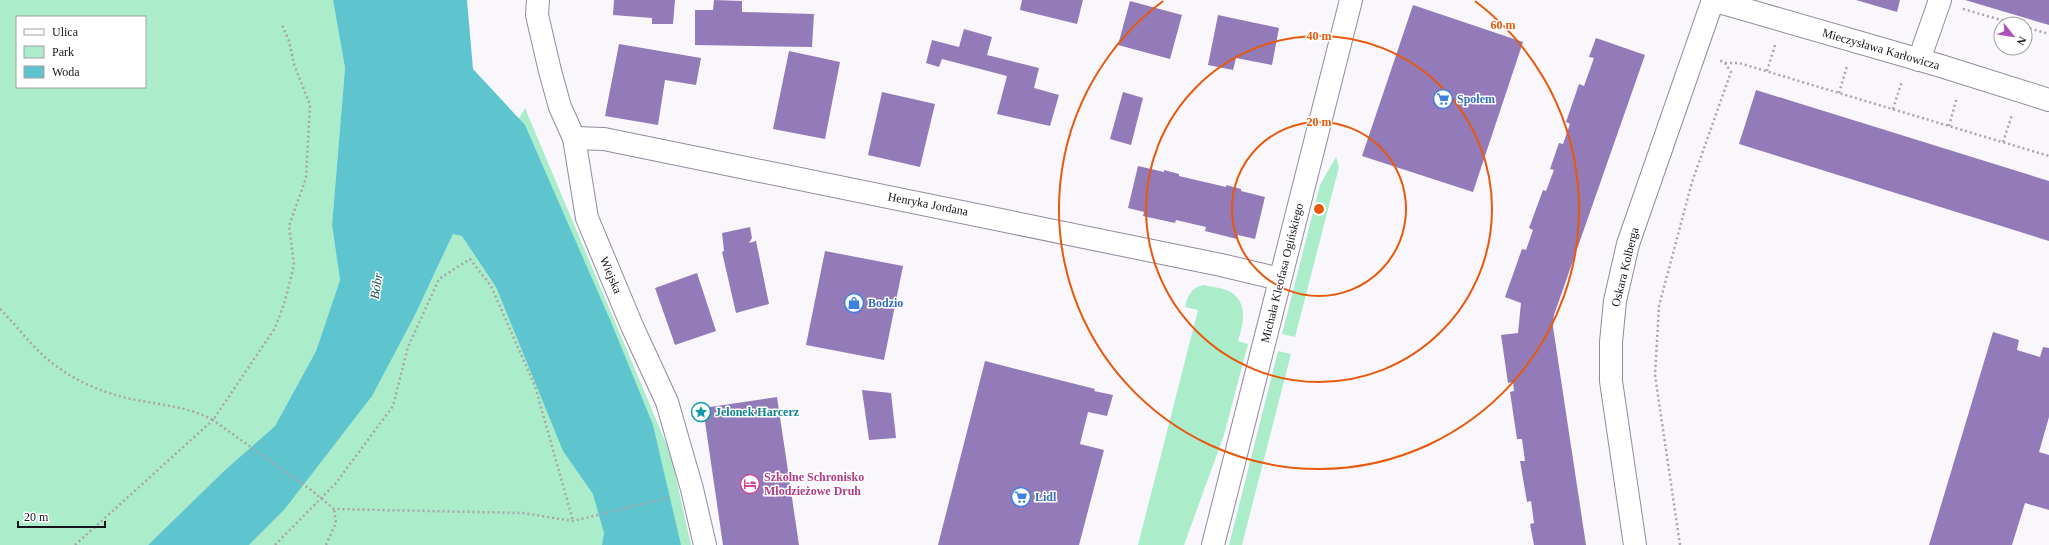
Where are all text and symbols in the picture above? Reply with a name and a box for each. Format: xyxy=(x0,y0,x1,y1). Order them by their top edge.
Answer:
legend xyxy=(16,16,146,88)
north arrow xyxy=(1993,16,2033,56)
text: 60 m xyxy=(1491,18,1516,32)
text: Ulica xyxy=(52,25,79,39)
street label: Mieczysława Karłowicza xyxy=(1821,26,1942,73)
text: 40 m xyxy=(1307,29,1332,43)
text: N xyxy=(2014,35,2029,47)
text: Park xyxy=(52,45,74,59)
text: Woda xyxy=(52,65,80,79)
supermarket icon: Społem xyxy=(1432,88,1454,110)
place label: Społem xyxy=(1457,92,1495,106)
text: 20 m xyxy=(1307,115,1332,129)
street label: Henryka Jordana xyxy=(887,189,970,219)
street label: Michała Kleofasa Ogińskiego xyxy=(1258,202,1306,344)
centre of rings xyxy=(1312,202,1326,216)
street label: Oskara Kolberga xyxy=(1608,225,1642,308)
street label: Wiejska xyxy=(597,254,625,296)
water label: Bóbr xyxy=(367,271,386,300)
shop icon: Bodzio xyxy=(843,292,865,314)
place label: Bodzio xyxy=(868,296,903,310)
place icon: Jelonek Harcerz xyxy=(690,401,712,423)
place label: Jelonek Harcerz xyxy=(715,405,800,419)
place label: Szkolne Schronisko Młodzieżowe Druh xyxy=(764,470,864,498)
hotel icon: Szkolne Schronisko Młodzieżowe Druh xyxy=(739,473,761,495)
supermarket icon: Lidl xyxy=(1010,486,1032,508)
place label: Lidl xyxy=(1035,490,1057,504)
scale bar xyxy=(18,503,105,529)
text: 20 m xyxy=(24,510,49,524)

